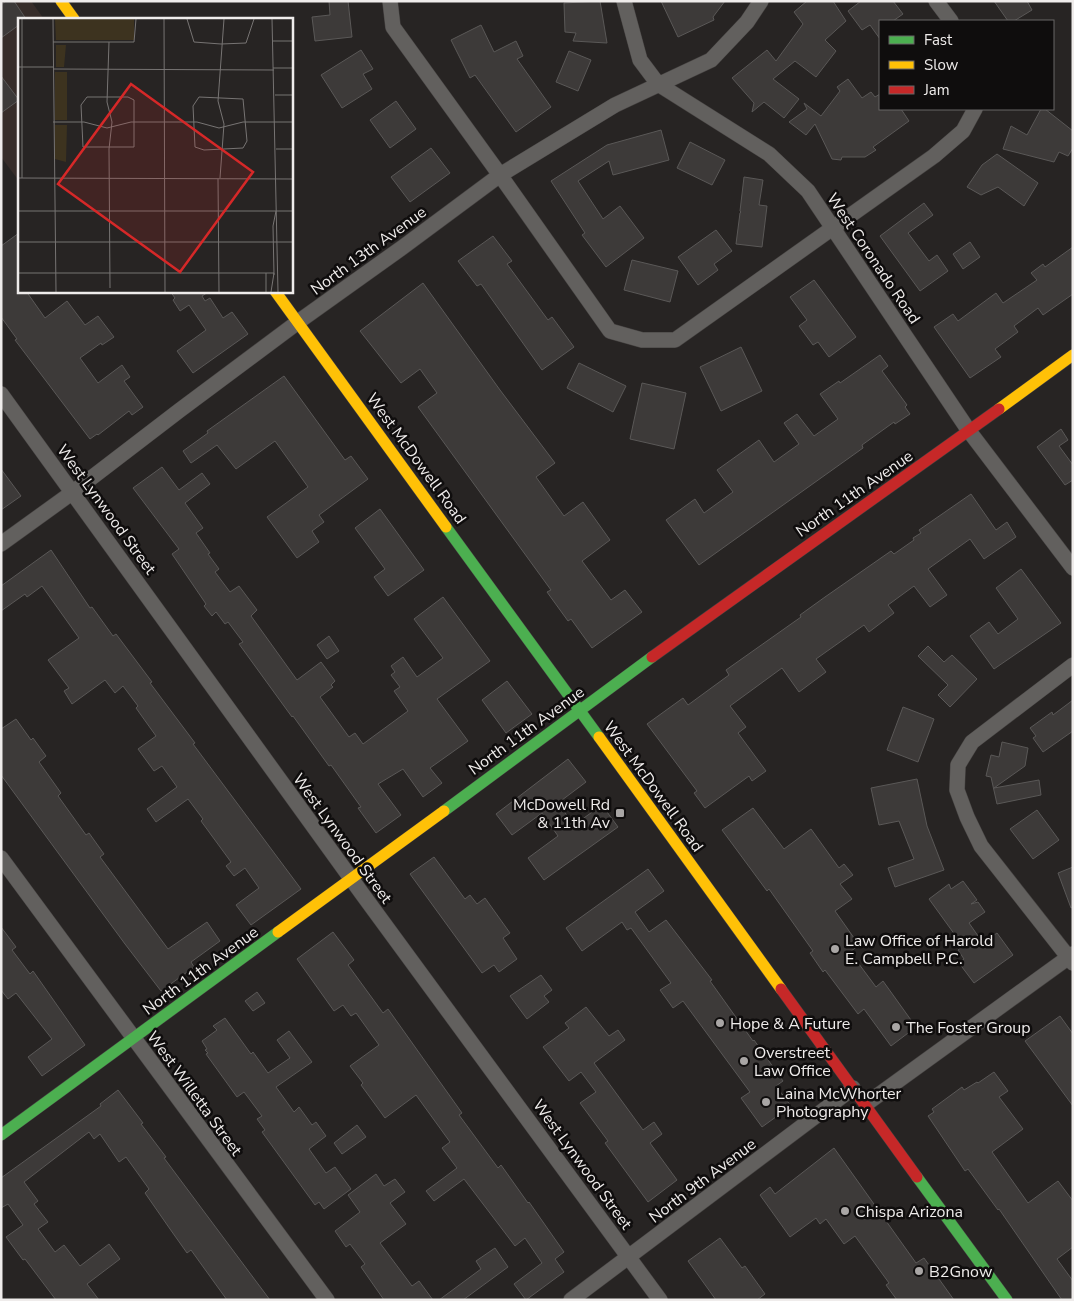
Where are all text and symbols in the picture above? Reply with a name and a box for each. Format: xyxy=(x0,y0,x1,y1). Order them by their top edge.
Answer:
inset map xyxy=(18,18,292,292)
legend xyxy=(879,20,1054,110)
text: Fast xyxy=(924,30,953,50)
text: Slow xyxy=(924,55,959,75)
text: Jam xyxy=(923,80,950,100)
street label: West Coronado Road xyxy=(821,189,925,328)
street label: North 13th Avenue xyxy=(306,201,431,300)
street label: West McDowell Road xyxy=(361,389,471,529)
street label: West Lynwood Street xyxy=(51,440,161,579)
street label: North 11th Avenue xyxy=(792,445,917,542)
street label: North 11th Avenue xyxy=(464,681,589,780)
street label: West McDowell Road xyxy=(598,717,708,857)
street label: West Lynwood Street xyxy=(287,769,397,908)
place label: McDowell Rd & 11th Av xyxy=(513,794,611,834)
marker: McDowell Rd & 11th Av xyxy=(614,807,626,819)
street label: North 11th Avenue xyxy=(138,921,263,1020)
place label: Law Office of Harold E. Campbell P.C. xyxy=(845,930,993,970)
marker: Law Office of Harold E. Campbell P.C. xyxy=(829,943,841,955)
place label: Hope & A Future xyxy=(730,1013,850,1035)
marker: Hope & A Future xyxy=(714,1017,726,1029)
place label: The Foster Group xyxy=(906,1017,1031,1039)
marker: The Foster Group xyxy=(890,1021,902,1033)
street label: West Willetta Street xyxy=(142,1027,247,1161)
place label: Overstreet Law Office xyxy=(754,1042,831,1082)
marker: Overstreet Law Office xyxy=(738,1055,750,1067)
place label: Laina McWhorter Photography xyxy=(776,1083,901,1123)
street label: West Lynwood Street xyxy=(527,1095,637,1234)
marker: Laina McWhorter Photography xyxy=(760,1096,772,1108)
street label: North 9th Avenue xyxy=(645,1133,761,1228)
place label: Chispa Arizona xyxy=(855,1201,963,1223)
marker: Chispa Arizona xyxy=(839,1205,851,1217)
place label: B2Gnow xyxy=(929,1261,993,1283)
marker: B2Gnow xyxy=(913,1265,925,1277)

